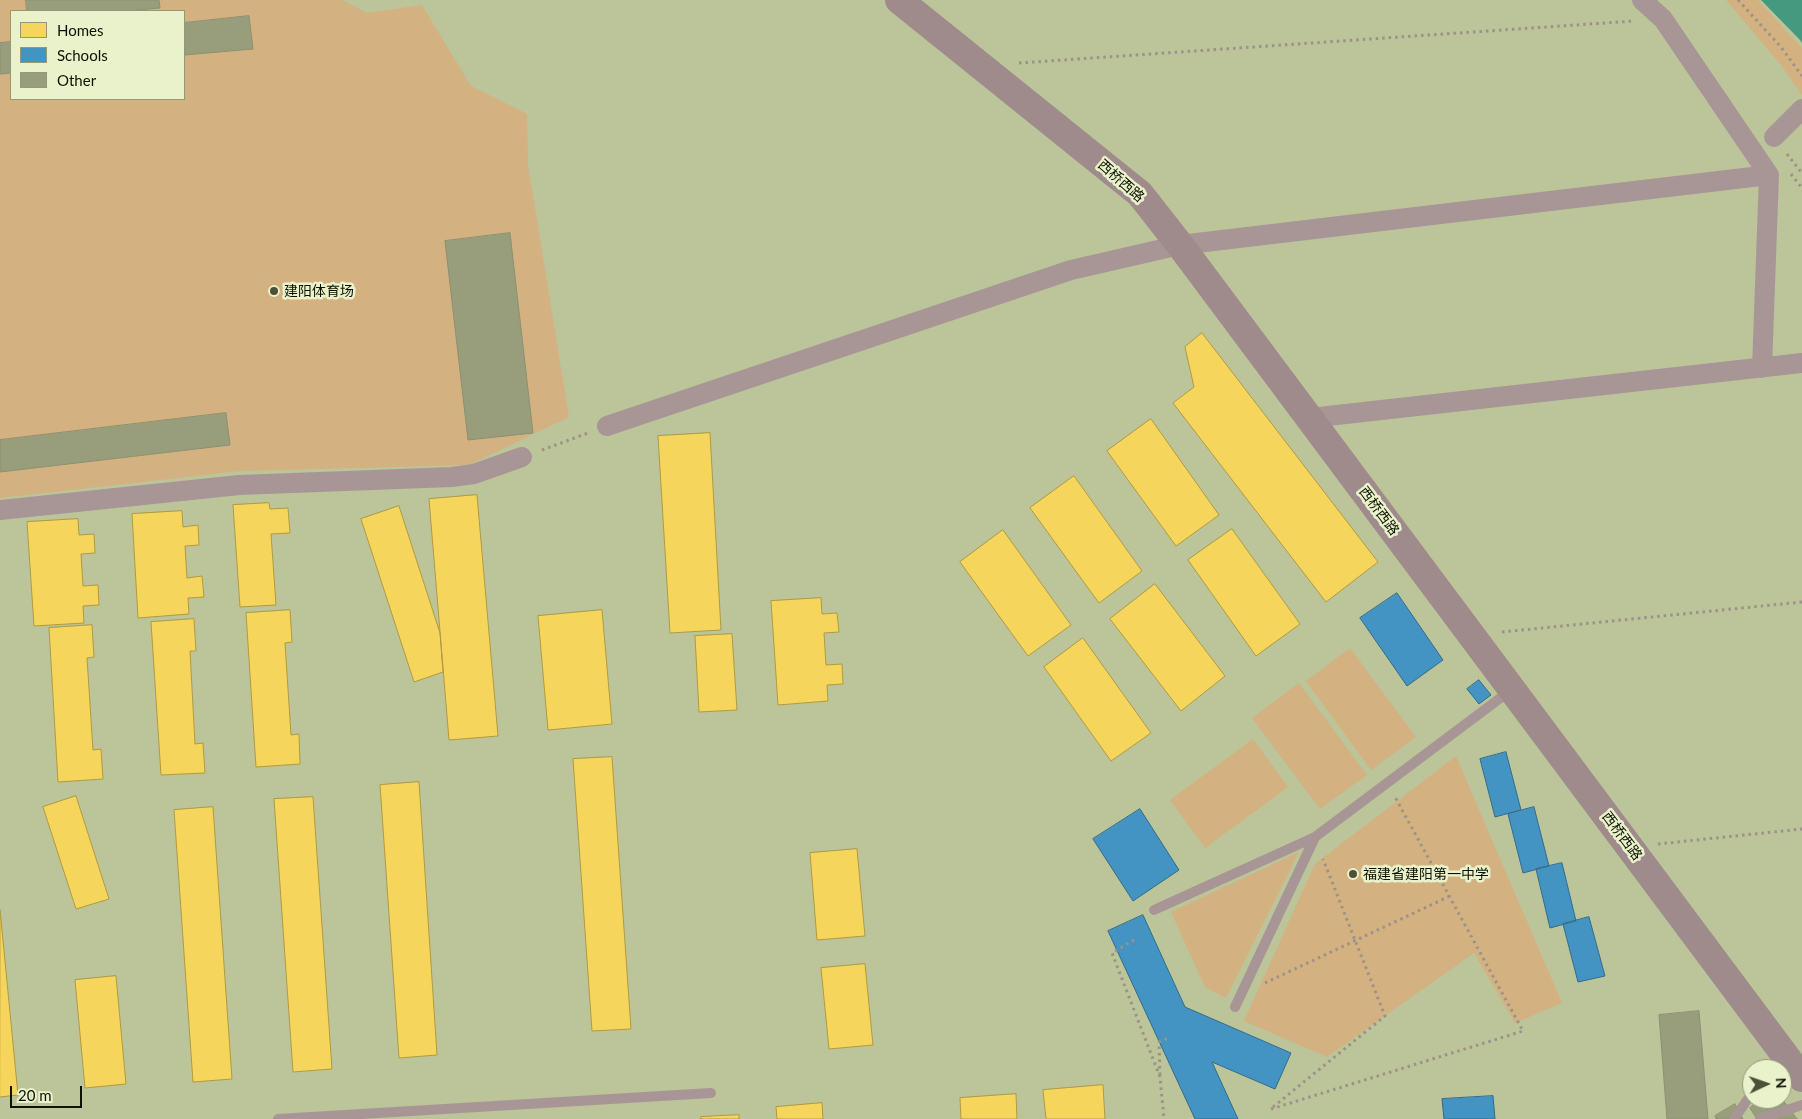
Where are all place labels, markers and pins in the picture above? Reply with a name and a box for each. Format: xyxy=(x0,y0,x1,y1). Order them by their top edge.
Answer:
place label: 建阳体育场 xyxy=(284,283,354,299)
marker: 建阳体育场 xyxy=(268,285,280,297)
place label: 福建省建阳第一中学 xyxy=(1363,866,1489,882)
marker: 福建省建阳第一中学 xyxy=(1347,868,1359,880)

